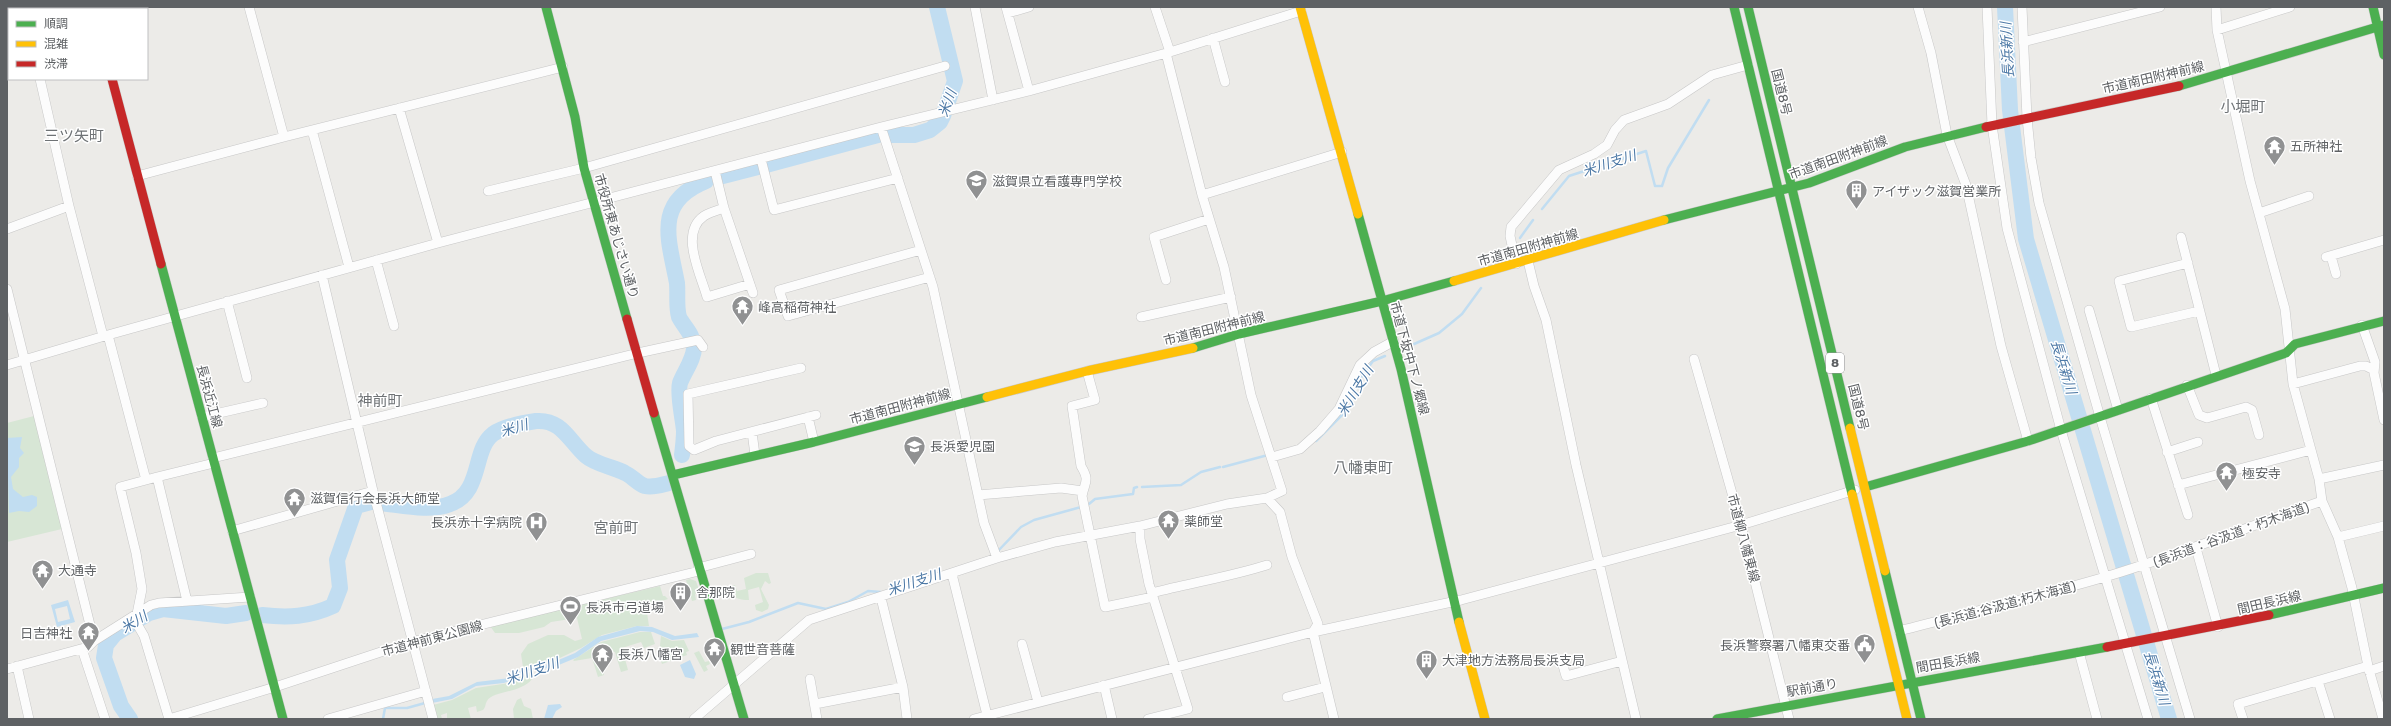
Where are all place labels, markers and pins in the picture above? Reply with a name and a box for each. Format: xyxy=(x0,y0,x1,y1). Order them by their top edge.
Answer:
temple icon: 五所神社 xyxy=(2262,133,2288,166)
place label: 五所神社 xyxy=(2290,139,2342,154)
school or university icon: 滋賀県立看護専門学校 xyxy=(964,168,990,201)
place label: 滋賀県立看護専門学校 xyxy=(992,174,1122,189)
building icon: アイザック滋賀営業所 xyxy=(1843,178,1869,211)
place label: アイザック滋賀営業所 xyxy=(1872,184,2001,199)
temple icon: 峰高稲荷神社 xyxy=(730,294,756,327)
place label: 峰高稲荷神社 xyxy=(758,300,836,315)
school or university icon: 長浜愛児園 xyxy=(902,433,928,466)
place label: 長浜愛児園 xyxy=(930,439,995,454)
temple icon: 極安寺 xyxy=(2213,460,2239,493)
place label: 極安寺 xyxy=(2242,466,2281,481)
temple icon: 滋賀信行会長浜大師堂 xyxy=(282,485,308,518)
place label: 滋賀信行会長浜大師堂 xyxy=(310,491,440,506)
temple icon: 薬師堂 xyxy=(1155,508,1181,541)
hospital icon: 長浜赤十字病院 xyxy=(524,509,550,542)
place label: 薬師堂 xyxy=(1184,514,1223,529)
place label: 長浜赤十字病院 xyxy=(431,515,522,530)
temple icon: 大通寺 xyxy=(29,557,55,590)
place label: 大通寺 xyxy=(58,563,97,578)
building icon: 舎那院 xyxy=(668,579,694,612)
place label: 舎那院 xyxy=(696,585,735,600)
sports icon: 長浜市弓道場 xyxy=(557,594,583,627)
place label: 長浜市弓道場 xyxy=(586,600,664,615)
temple icon: 日吉神社 xyxy=(75,620,101,653)
place label: 日吉神社 xyxy=(20,626,72,641)
public building icon: 長浜警察署八幡東交番 xyxy=(1852,632,1878,665)
temple icon: 観世音菩薩 xyxy=(702,636,728,669)
place label: 長浜警察署八幡東交番 xyxy=(1720,638,1850,653)
temple icon: 長浜八幡宮 xyxy=(589,641,615,674)
place label: 観世音菩薩 xyxy=(730,642,795,657)
place label: 長浜八幡宮 xyxy=(618,647,683,662)
building icon: 大津地方法務局長浜支局 xyxy=(1414,647,1440,680)
place label: 大津地方法務局長浜支局 xyxy=(1442,653,1585,668)

